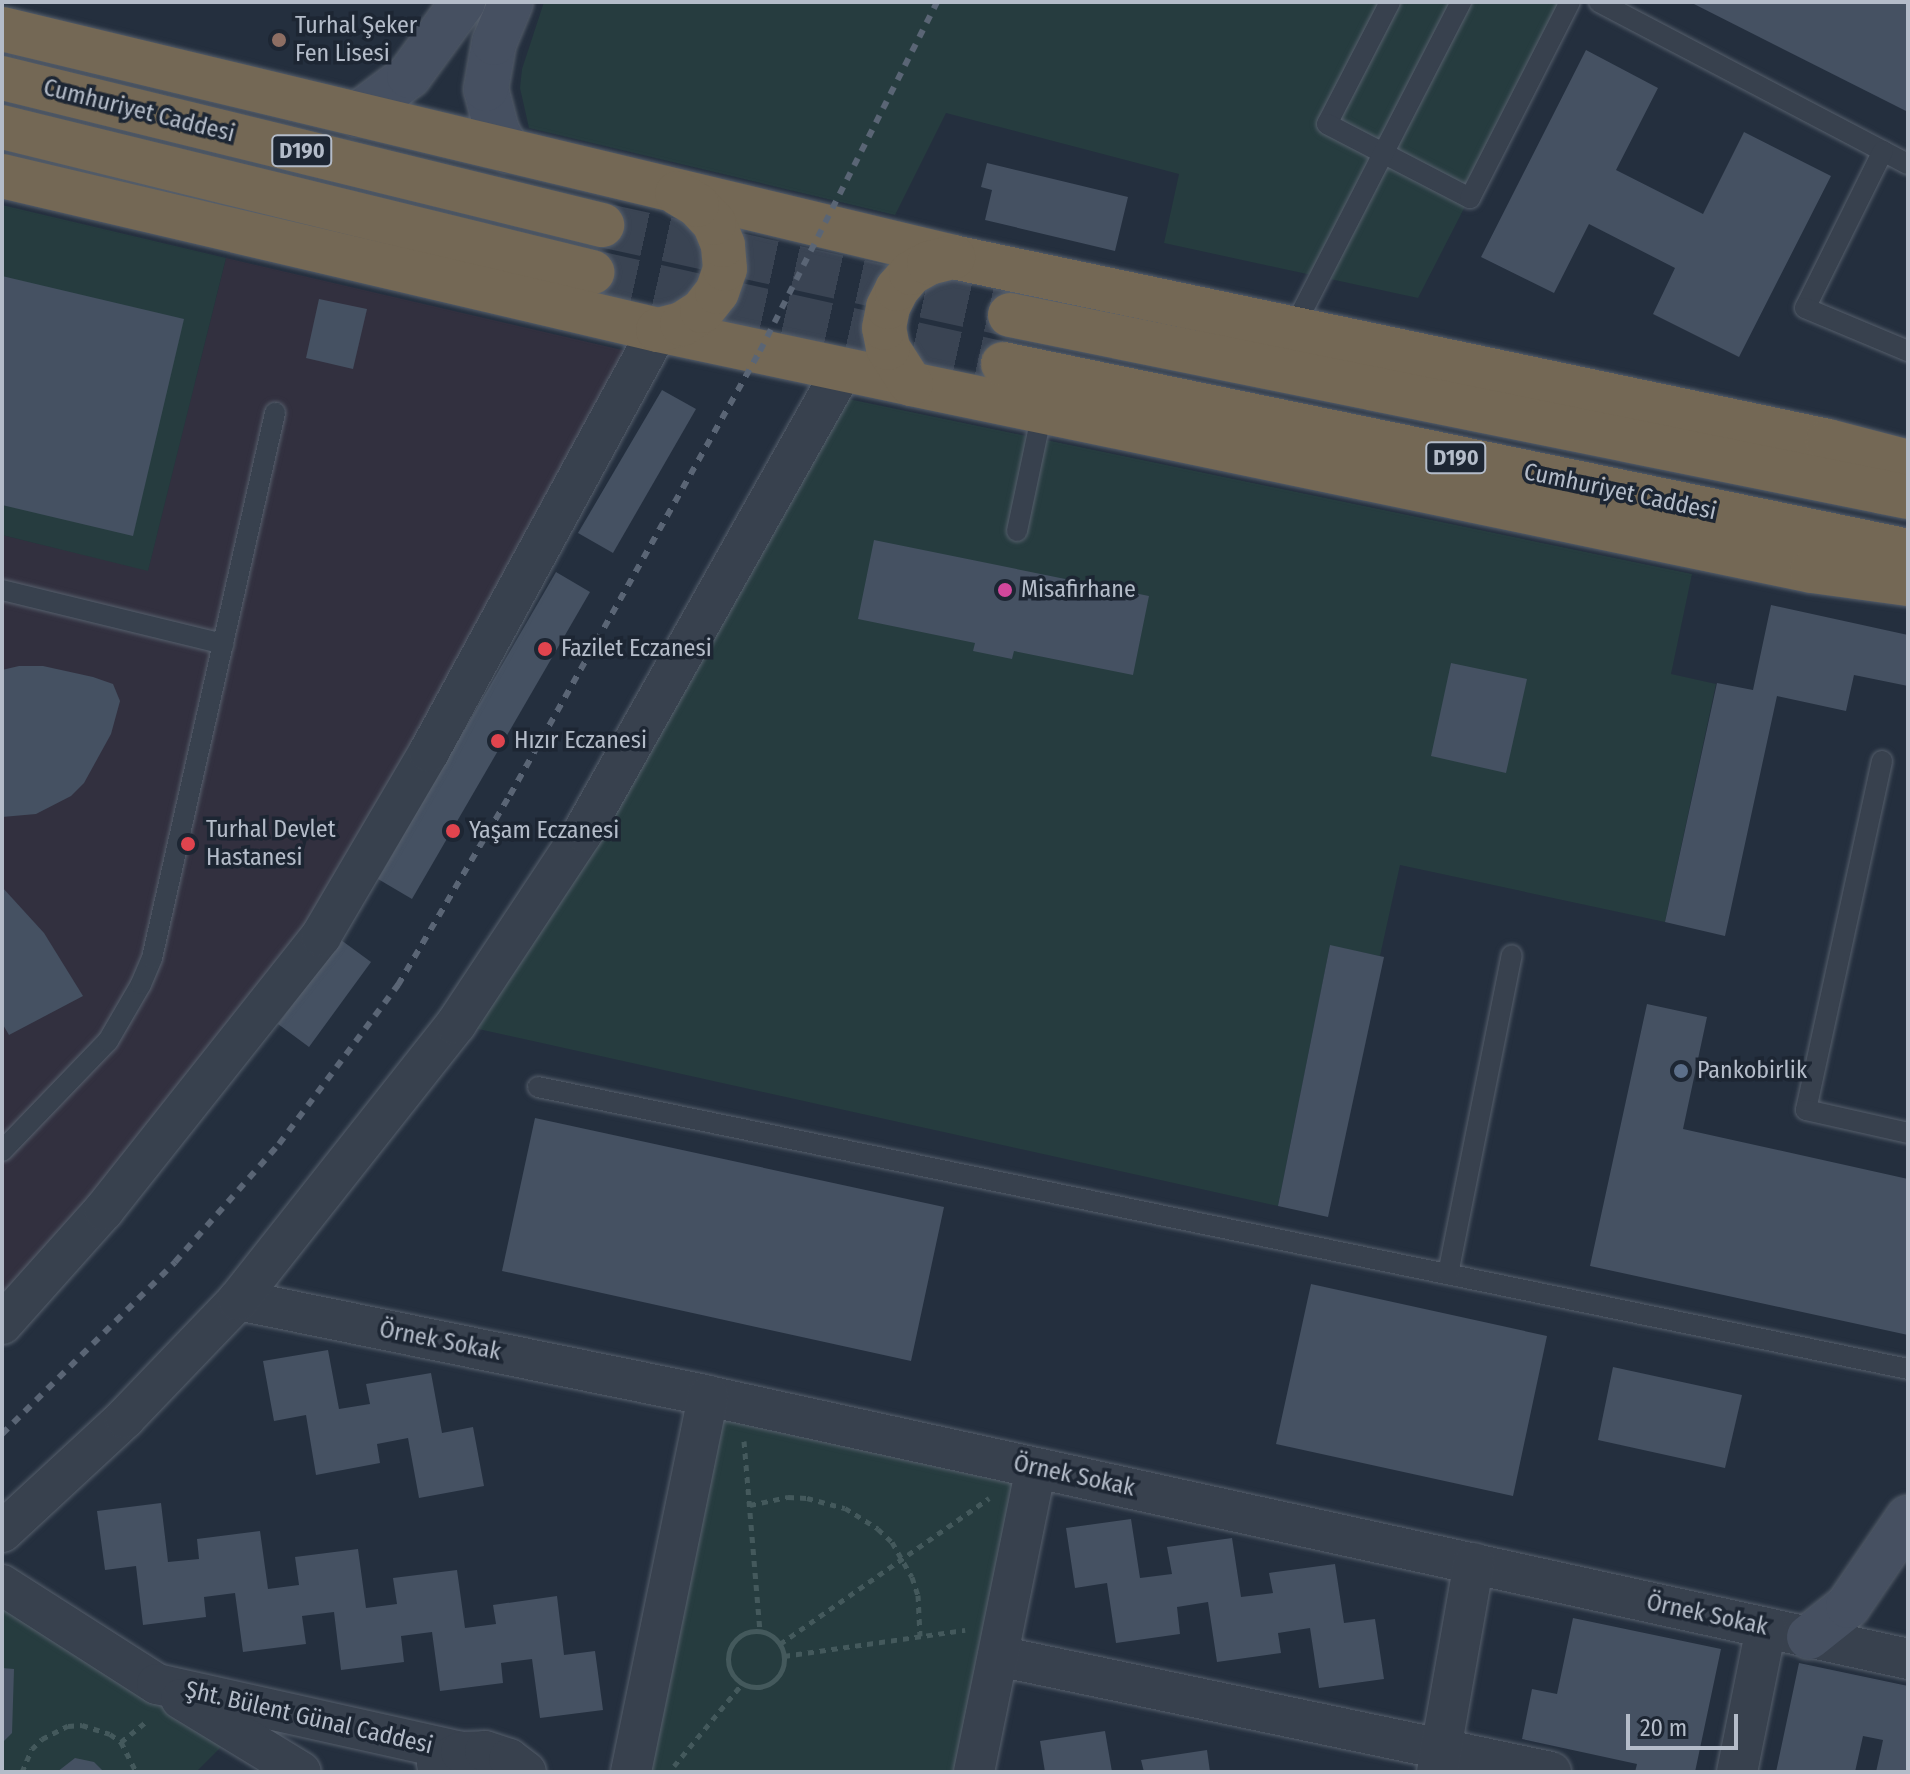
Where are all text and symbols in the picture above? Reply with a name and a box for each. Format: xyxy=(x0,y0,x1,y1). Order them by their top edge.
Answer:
place label: Turhal Şeker Fen Lisesi xyxy=(295,12,417,68)
marker: Turhal Şeker Fen Lisesi xyxy=(270,31,288,49)
street label: Cumhuriyet Caddesi xyxy=(40,73,238,149)
road number: D190 xyxy=(270,133,334,169)
road number: D190 xyxy=(1424,440,1488,476)
street label: Cumhuriyet Caddesi xyxy=(1521,458,1719,526)
place label: Misafirhane xyxy=(1021,576,1136,604)
marker: Misafirhane xyxy=(996,581,1014,599)
place label: Fazilet Eczanesi xyxy=(561,635,712,663)
marker: Fazilet Eczanesi xyxy=(536,640,554,658)
place label: Hızır Eczanesi xyxy=(514,727,647,755)
marker: Hızır Eczanesi xyxy=(489,732,507,750)
place label: Turhal Devlet Hastanesi xyxy=(206,816,336,872)
place label: Yaşam Eczanesi xyxy=(469,817,619,845)
marker: Yaşam Eczanesi xyxy=(444,822,462,840)
marker: Turhal Devlet Hastanesi xyxy=(177,833,199,855)
place label: Pankobirlik xyxy=(1697,1057,1807,1085)
marker: Pankobirlik xyxy=(1672,1062,1690,1080)
street label: Örnek Sokak xyxy=(377,1315,503,1367)
street label: Örnek Sokak xyxy=(1011,1449,1137,1503)
street label: Örnek Sokak xyxy=(1644,1588,1770,1642)
street label: Şht. Bülent Günal Caddesi xyxy=(182,1675,436,1761)
scale bar xyxy=(1630,1698,1742,1748)
text: 20 m xyxy=(1640,1714,1687,1742)

